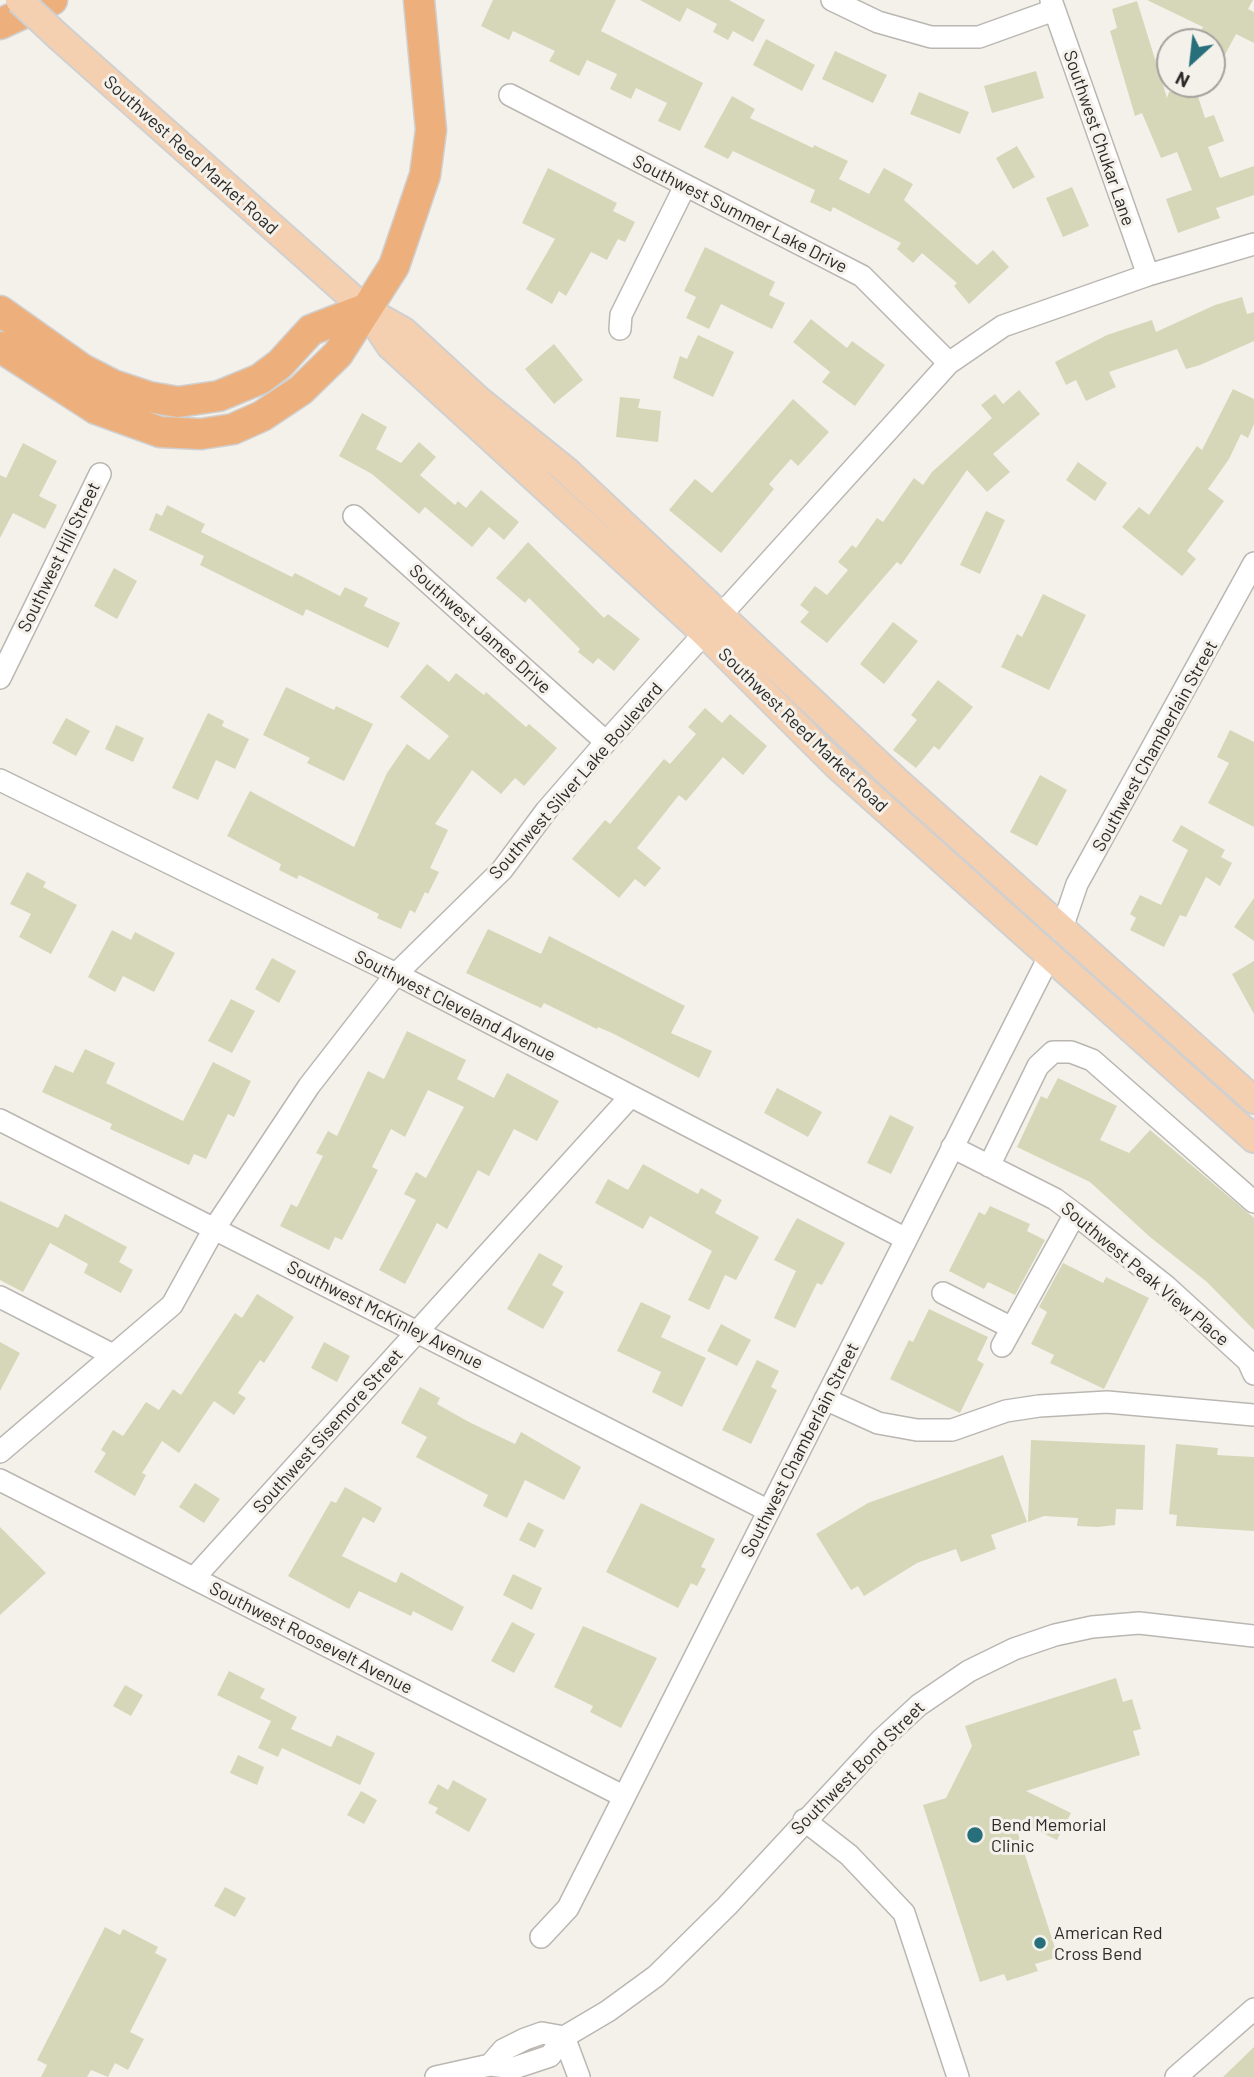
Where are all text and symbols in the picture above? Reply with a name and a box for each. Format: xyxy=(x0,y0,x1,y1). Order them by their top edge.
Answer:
north arrow xyxy=(1156,28,1226,98)
street label: Southwest Chukar Lane xyxy=(1059,47,1139,229)
text: N xyxy=(1171,67,1193,93)
street label: Southwest Reed Market Road xyxy=(99,71,283,239)
street label: Southwest Summer Lake Drive xyxy=(629,150,851,278)
street label: Southwest Hill Street xyxy=(13,478,105,636)
street label: Southwest James Drive xyxy=(405,560,555,698)
street label: Southwest Chamberlain Street xyxy=(1088,637,1222,855)
street label: Southwest Reed Market Road xyxy=(714,643,892,817)
street label: Southwest Silver Lake Boulevard xyxy=(485,678,667,884)
street label: Southwest Cleveland Avenue xyxy=(351,946,559,1066)
street label: Southwest Peak View Place xyxy=(1057,1197,1233,1351)
street label: Southwest McKinley Avenue xyxy=(283,1256,487,1374)
street label: Southwest Chamberlain Street xyxy=(736,1339,864,1561)
street label: Southwest Sisemore Street xyxy=(248,1344,408,1518)
street label: Southwest Roosevelt Avenue xyxy=(206,1577,416,1699)
street label: Southwest Bond Street xyxy=(787,1697,929,1839)
place label: Bend Memorial Clinic xyxy=(991,1814,1106,1856)
marker: Bend Memorial Clinic xyxy=(965,1825,985,1845)
place label: American Red Cross Bend xyxy=(1054,1922,1163,1965)
marker: American Red Cross Bend xyxy=(1032,1935,1048,1951)

